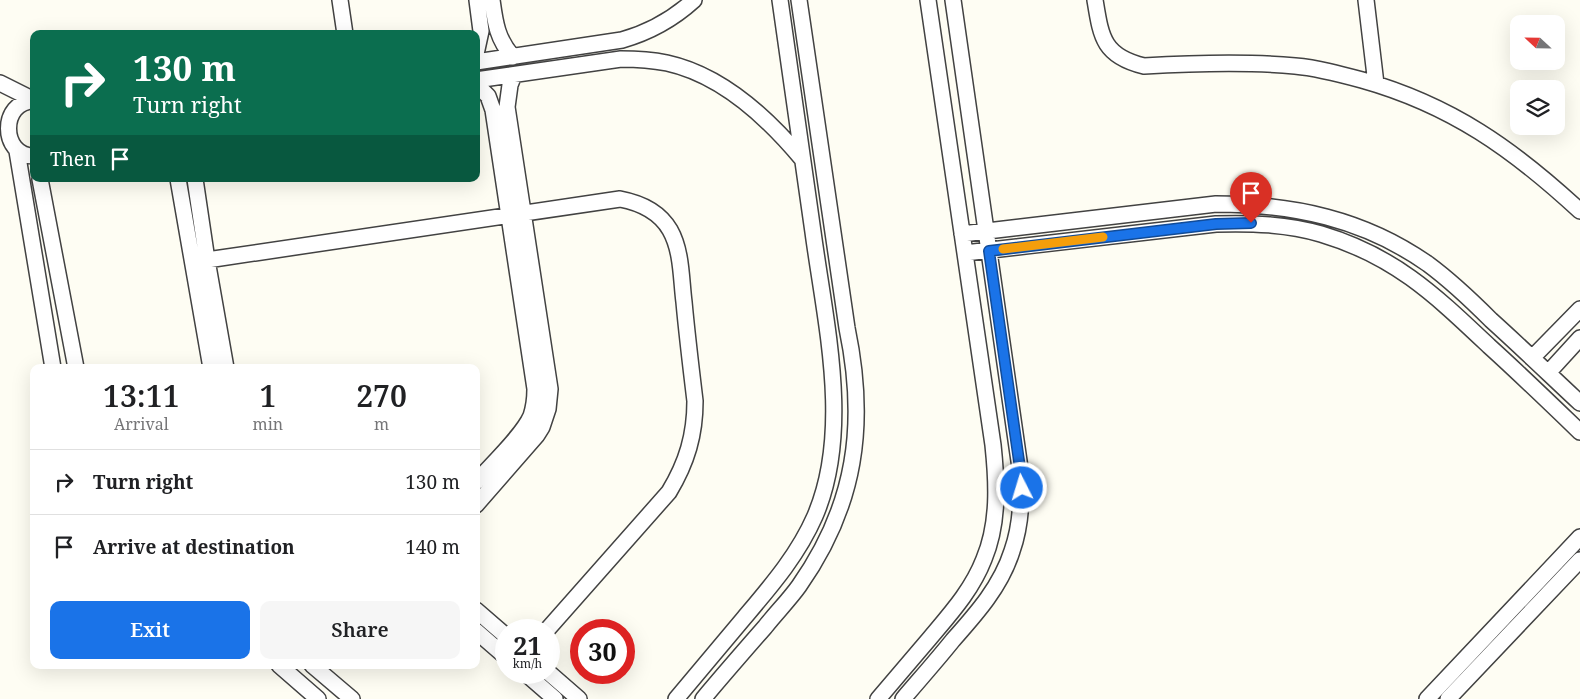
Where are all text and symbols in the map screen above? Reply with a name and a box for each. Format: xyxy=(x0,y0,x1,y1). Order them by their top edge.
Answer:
north arrow xyxy=(1510,15,1565,70)
map controls xyxy=(1510,15,1565,135)
text: 130 m xyxy=(133,44,236,91)
icon: right xyxy=(50,50,115,115)
button: layers xyxy=(1510,80,1565,135)
text: Turn right xyxy=(133,89,242,119)
icon: arrive xyxy=(106,145,134,173)
text: Then xyxy=(50,146,96,172)
pin xyxy=(1230,172,1272,223)
icon: arrive xyxy=(1237,179,1265,207)
text: 13:11 xyxy=(103,375,180,416)
text: 1 xyxy=(259,375,276,416)
text: 270 xyxy=(356,375,407,416)
text: Arrival xyxy=(114,413,169,435)
text: min xyxy=(253,413,283,435)
text: m xyxy=(374,413,389,435)
position arrow xyxy=(995,461,1047,513)
icon: right xyxy=(50,468,78,496)
text: Turn right xyxy=(93,469,193,495)
text: 130 m xyxy=(405,469,460,495)
icon: arrive xyxy=(50,533,78,561)
text: Arrive at destination xyxy=(93,534,295,560)
text: 140 m xyxy=(405,534,460,560)
button: Exit xyxy=(50,601,250,659)
button: Share xyxy=(260,601,460,659)
speed limit sign: 30 xyxy=(570,619,635,684)
text: 21 xyxy=(513,628,542,662)
text: km/h xyxy=(513,655,542,672)

